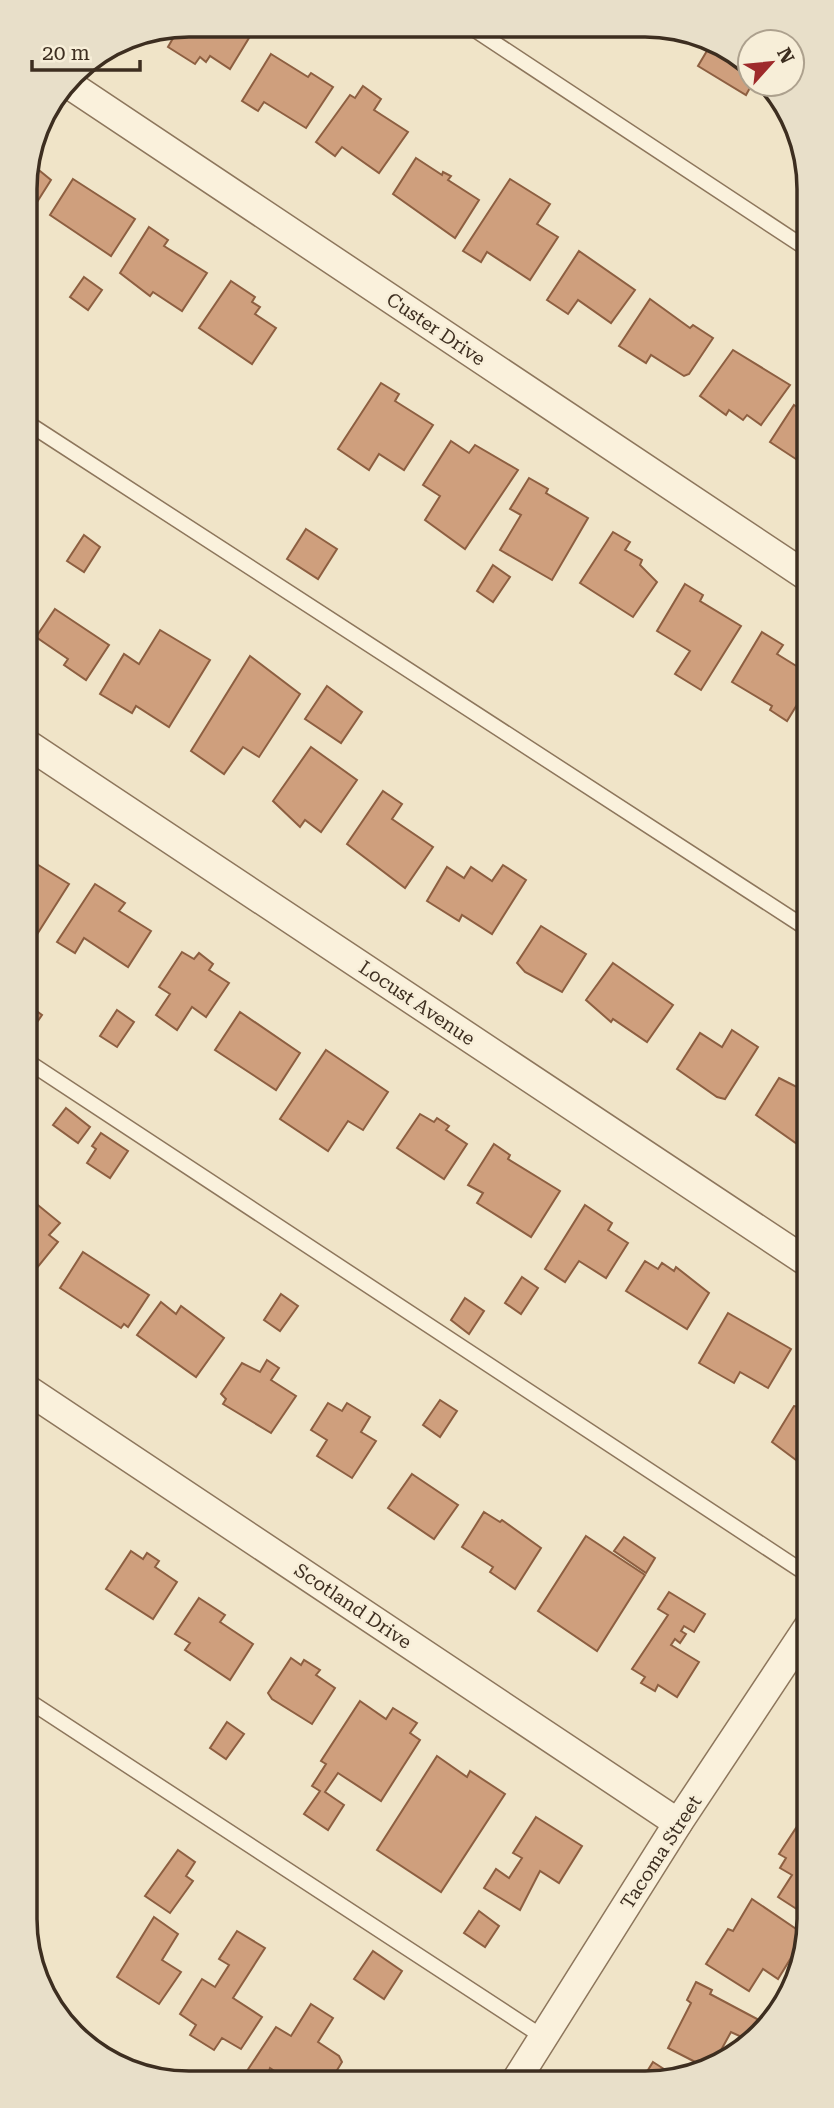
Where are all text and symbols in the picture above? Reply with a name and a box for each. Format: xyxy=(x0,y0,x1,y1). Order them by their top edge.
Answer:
scale bar xyxy=(32,28,140,72)
north arrow xyxy=(736,28,806,98)
text: 20 m xyxy=(42,41,90,65)
text: N xyxy=(772,44,799,68)
street label: Custer Drive xyxy=(382,288,490,370)
street label: Locust Avenue xyxy=(355,956,479,1050)
street label: Scotland Drive xyxy=(290,1558,416,1654)
street label: Tacoma Street xyxy=(616,1791,706,1913)

